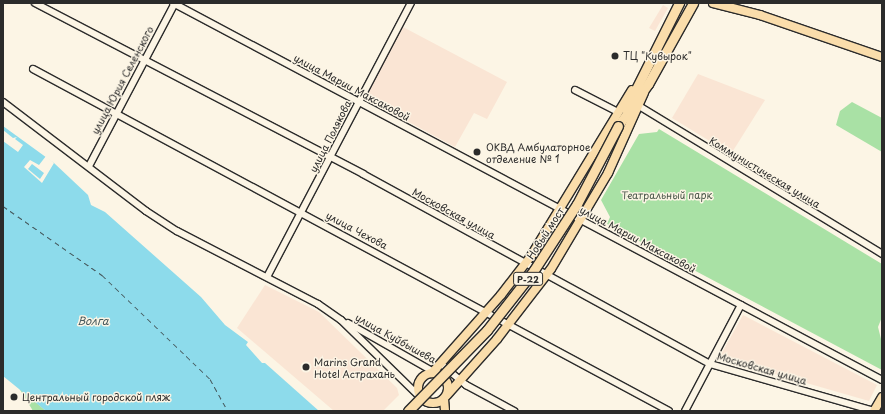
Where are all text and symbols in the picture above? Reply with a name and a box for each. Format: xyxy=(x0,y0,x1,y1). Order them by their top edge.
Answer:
street label: улица Юрия Селенского xyxy=(88,24,156,136)
place label: ТЦ "Кувырок" xyxy=(623,50,692,62)
street label: улица Марии Максаковой xyxy=(292,51,412,123)
marker: ТЦ "Кувырок" xyxy=(610,51,620,61)
street label: улица Полякова xyxy=(307,98,353,174)
street label: Коммунистическая улица xyxy=(707,134,823,210)
place label: ОКВД Амбулаторное отделение № 1 xyxy=(486,140,591,164)
marker: ОКВД Амбулаторное отделение № 1 xyxy=(471,146,483,158)
street label: Московская улица xyxy=(410,185,498,241)
park label: Театральный парк xyxy=(621,189,713,201)
street label: улица Марии Максаковой xyxy=(578,203,698,275)
street label: Новый мост xyxy=(524,205,566,261)
street label: улица Чехова xyxy=(324,209,390,251)
road number: Р-22 xyxy=(513,272,543,286)
street label: улица Куйбышева xyxy=(353,311,439,365)
water label: Волга xyxy=(77,314,109,328)
street label: Московская улица xyxy=(715,349,809,387)
place label: Marins Grand Hotel Астрахань xyxy=(314,355,395,378)
marker: Marins Grand Hotel Астрахань xyxy=(301,362,311,372)
place label: Центральный городской пляж xyxy=(22,391,170,403)
marker: Центральный городской пляж xyxy=(9,392,19,402)

